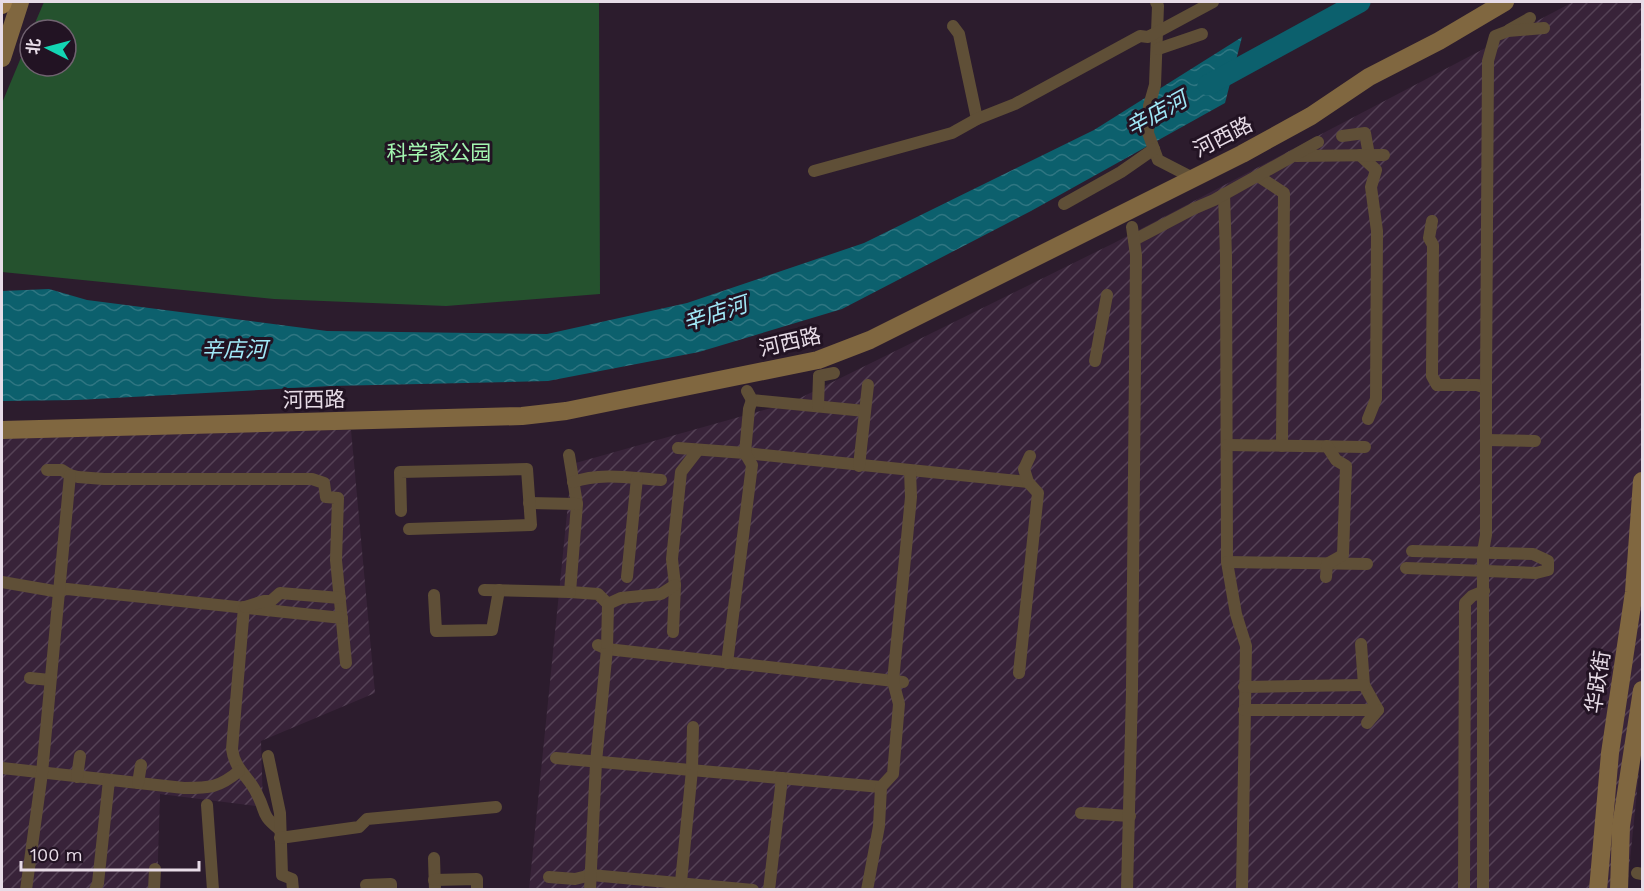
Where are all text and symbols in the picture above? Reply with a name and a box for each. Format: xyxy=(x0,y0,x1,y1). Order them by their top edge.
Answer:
north arrow xyxy=(18,18,78,78)
text: 北 xyxy=(23,38,44,55)
water label: 辛店河 xyxy=(1121,85,1195,140)
street label: 河西路 xyxy=(1189,111,1257,162)
park label: 科学家公园 xyxy=(387,140,492,165)
water label: 辛店河 xyxy=(680,290,754,336)
street label: 河西路 xyxy=(756,322,823,361)
water label: 辛店河 xyxy=(201,337,271,362)
street label: 河西路 xyxy=(282,386,346,413)
street label: 华跃街 xyxy=(1580,649,1615,715)
scale bar xyxy=(21,834,200,872)
text: 100 m xyxy=(30,844,83,865)

